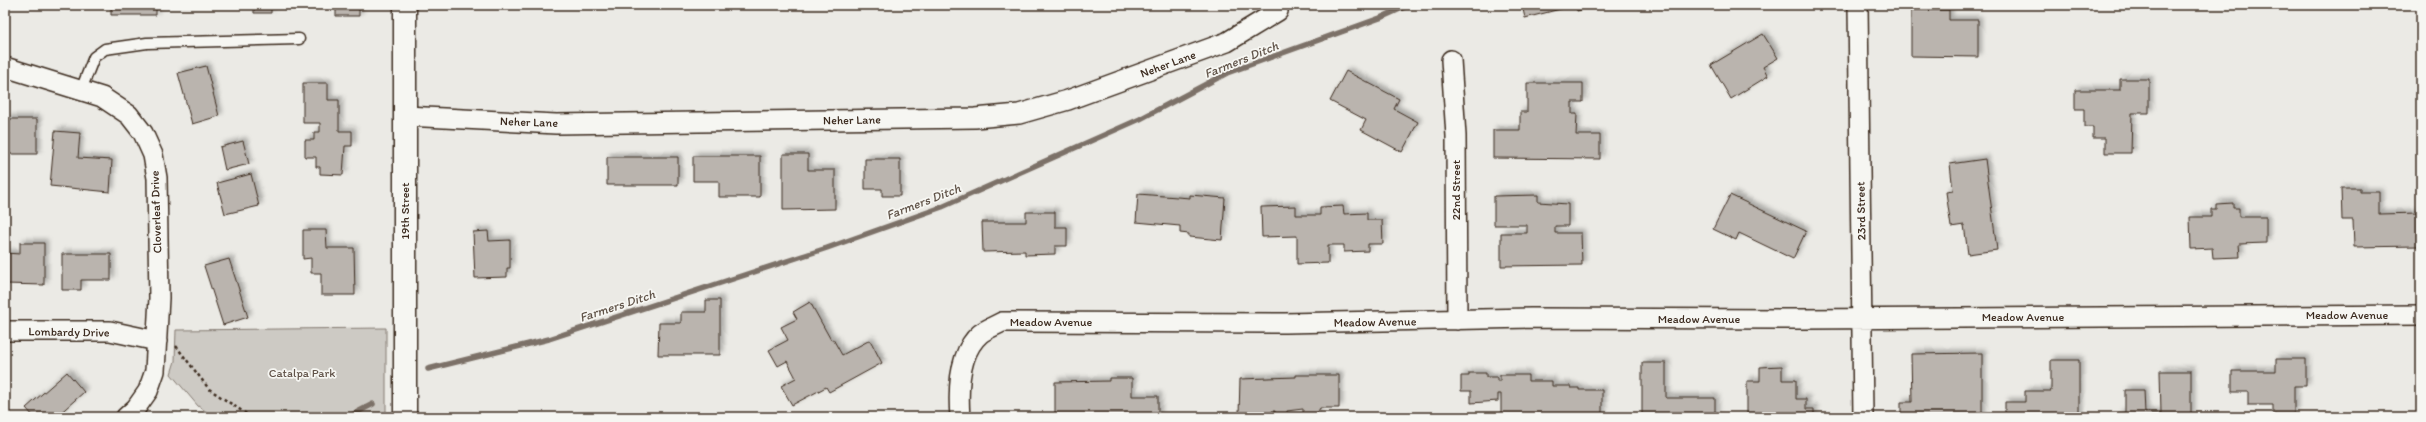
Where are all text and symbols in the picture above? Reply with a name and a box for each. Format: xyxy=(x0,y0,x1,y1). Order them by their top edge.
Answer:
water label: Farmers Ditch xyxy=(1202,37,1281,81)
street label: Neher Lane xyxy=(1138,47,1198,81)
street label: Neher Lane xyxy=(823,112,881,128)
street label: Neher Lane xyxy=(500,114,559,130)
street label: 22nd Street xyxy=(1449,159,1463,220)
street label: Cloverleaf Drive xyxy=(148,170,164,254)
water label: Farmers Ditch xyxy=(884,180,963,223)
street label: 23rd Street xyxy=(1853,181,1869,240)
street label: 19th Street xyxy=(398,182,412,240)
water label: Farmers Ditch xyxy=(577,286,658,325)
street label: Meadow Avenue xyxy=(2306,308,2389,322)
street label: Meadow Avenue xyxy=(1982,310,2065,324)
street label: Meadow Avenue xyxy=(1658,312,1741,326)
street label: Meadow Avenue xyxy=(1334,314,1417,330)
street label: Meadow Avenue xyxy=(1010,315,1093,329)
street label: Lombardy Drive xyxy=(28,324,110,340)
park label: Catalpa Park xyxy=(269,366,335,380)

